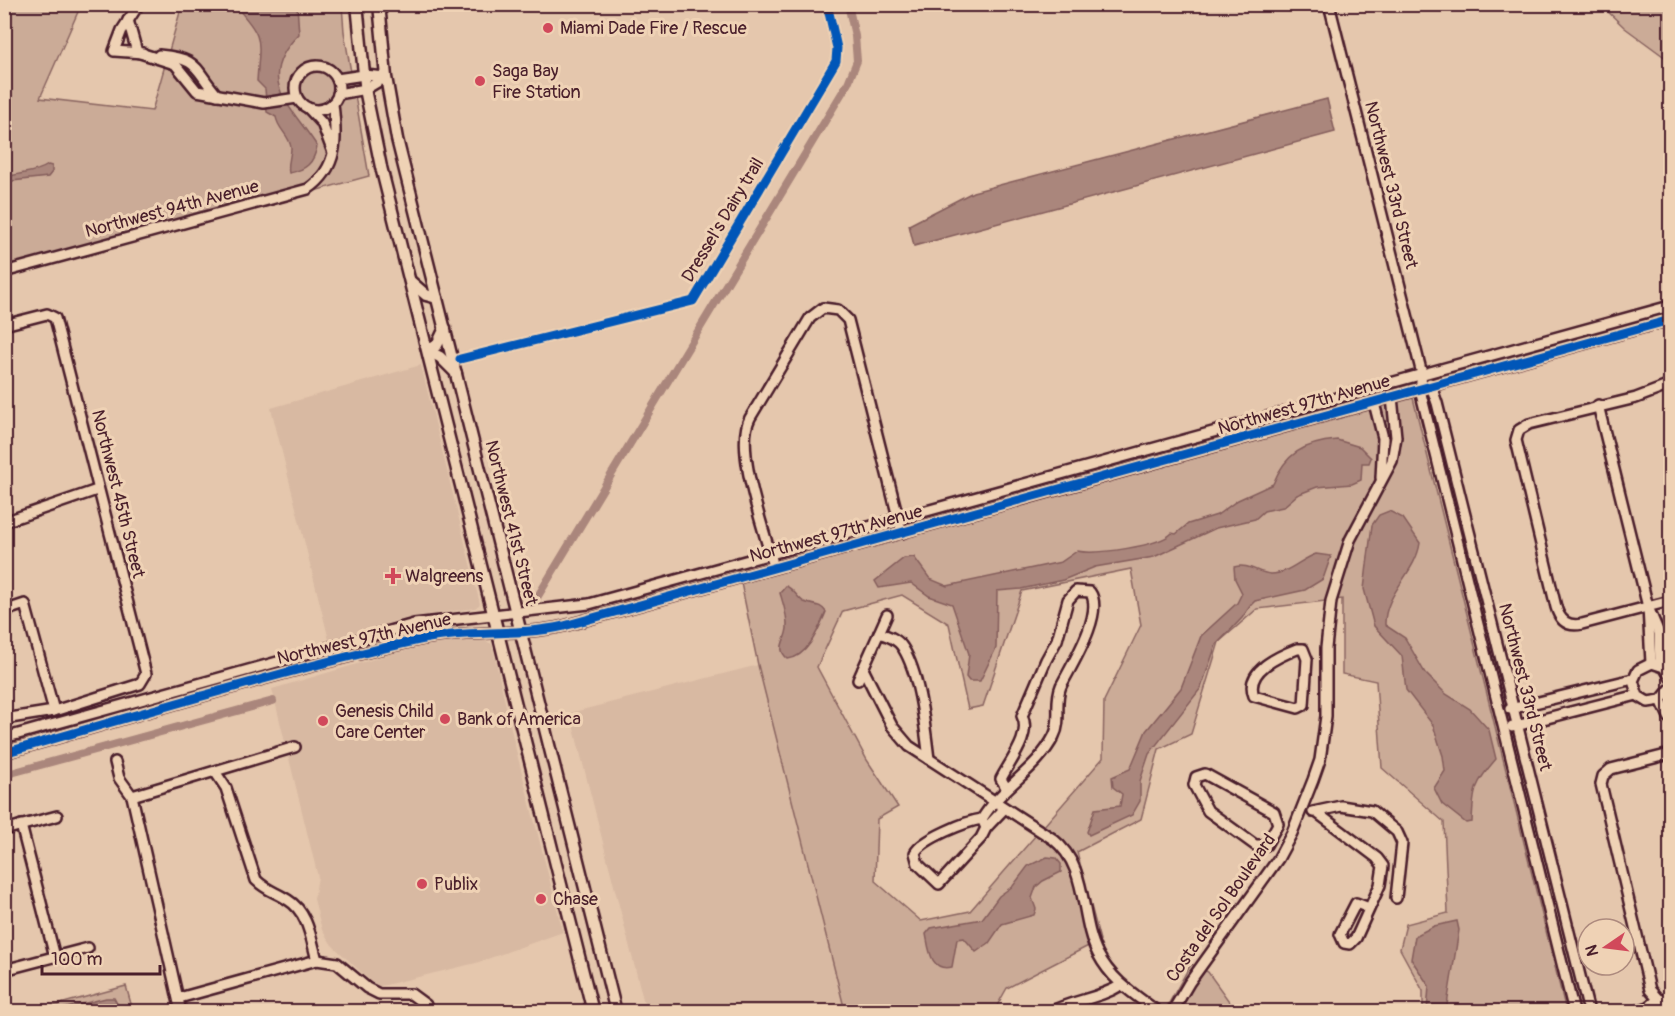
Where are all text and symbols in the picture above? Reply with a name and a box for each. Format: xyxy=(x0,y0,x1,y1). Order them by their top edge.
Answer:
place label: Miami Dade Fire / Rescue xyxy=(560,17,747,40)
marker: Miami Dade Fire / Rescue xyxy=(541,21,555,35)
place label: Saga Bay Fire Station xyxy=(492,60,581,104)
marker: Saga Bay Fire Station xyxy=(473,74,487,88)
street label: Northwest 33rd Street xyxy=(1359,99,1423,272)
street label: Dressel's Dairy trail xyxy=(677,153,769,287)
street label: Northwest 94th Avenue xyxy=(83,175,261,243)
street label: Northwest 97th Avenue xyxy=(1215,369,1393,441)
street label: Northwest 45th Street xyxy=(86,407,150,581)
street label: Northwest 41st Street xyxy=(479,438,543,609)
street label: Northwest 97th Avenue xyxy=(747,500,925,568)
place label: Walgreens xyxy=(405,565,483,588)
marker: Walgreens xyxy=(386,569,400,583)
street label: Northwest 33rd Street xyxy=(1493,601,1557,774)
street label: Northwest 97th Avenue xyxy=(275,608,453,670)
place label: Genesis Child Care Center xyxy=(335,700,434,744)
place label: Bank of America xyxy=(457,708,581,731)
marker: Bank of America xyxy=(438,712,452,726)
marker: Genesis Child Care Center xyxy=(316,714,330,728)
street label: Costa del Sol Boulevard xyxy=(1161,829,1281,987)
place label: Publix xyxy=(434,873,478,896)
marker: Publix xyxy=(415,877,429,891)
place label: Chase xyxy=(553,888,598,911)
marker: Chase xyxy=(534,892,548,906)
north arrow xyxy=(1576,917,1636,977)
scale bar xyxy=(42,938,160,976)
text: N xyxy=(1581,943,1603,958)
text: 100 m xyxy=(51,948,103,971)

